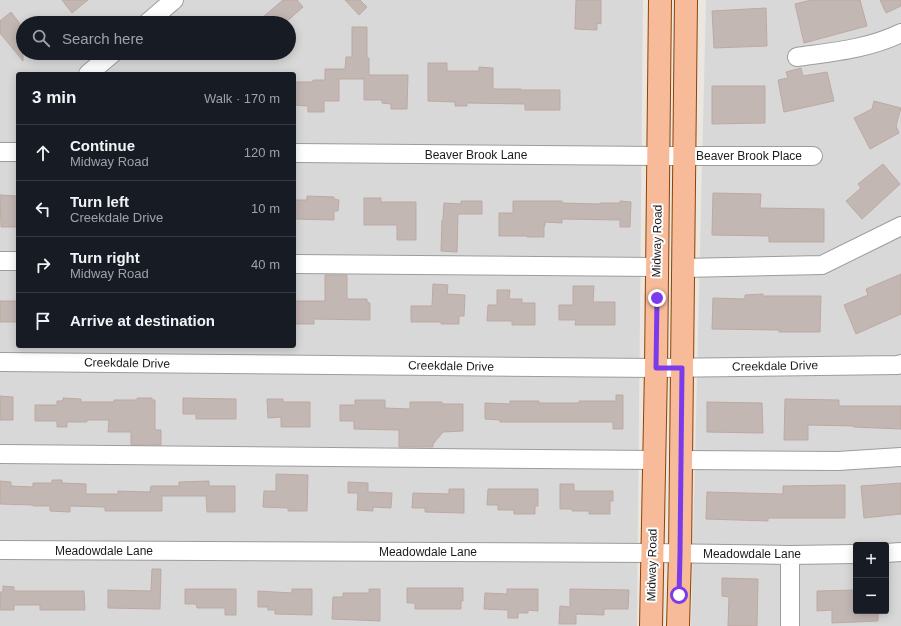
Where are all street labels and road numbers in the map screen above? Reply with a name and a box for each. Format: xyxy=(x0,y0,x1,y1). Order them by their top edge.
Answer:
street label: Beaver Brook Lane xyxy=(425,148,528,162)
street label: Beaver Brook Place xyxy=(696,149,802,163)
street label: Midway Road xyxy=(649,205,665,277)
street label: Creekdale Drive xyxy=(84,355,170,371)
street label: Creekdale Drive xyxy=(408,358,494,374)
street label: Creekdale Drive xyxy=(732,358,818,374)
street label: Midway Road xyxy=(644,529,660,601)
street label: Meadowdale Lane xyxy=(55,544,153,558)
street label: Meadowdale Lane xyxy=(379,545,477,559)
street label: Meadowdale Lane xyxy=(703,547,801,561)

